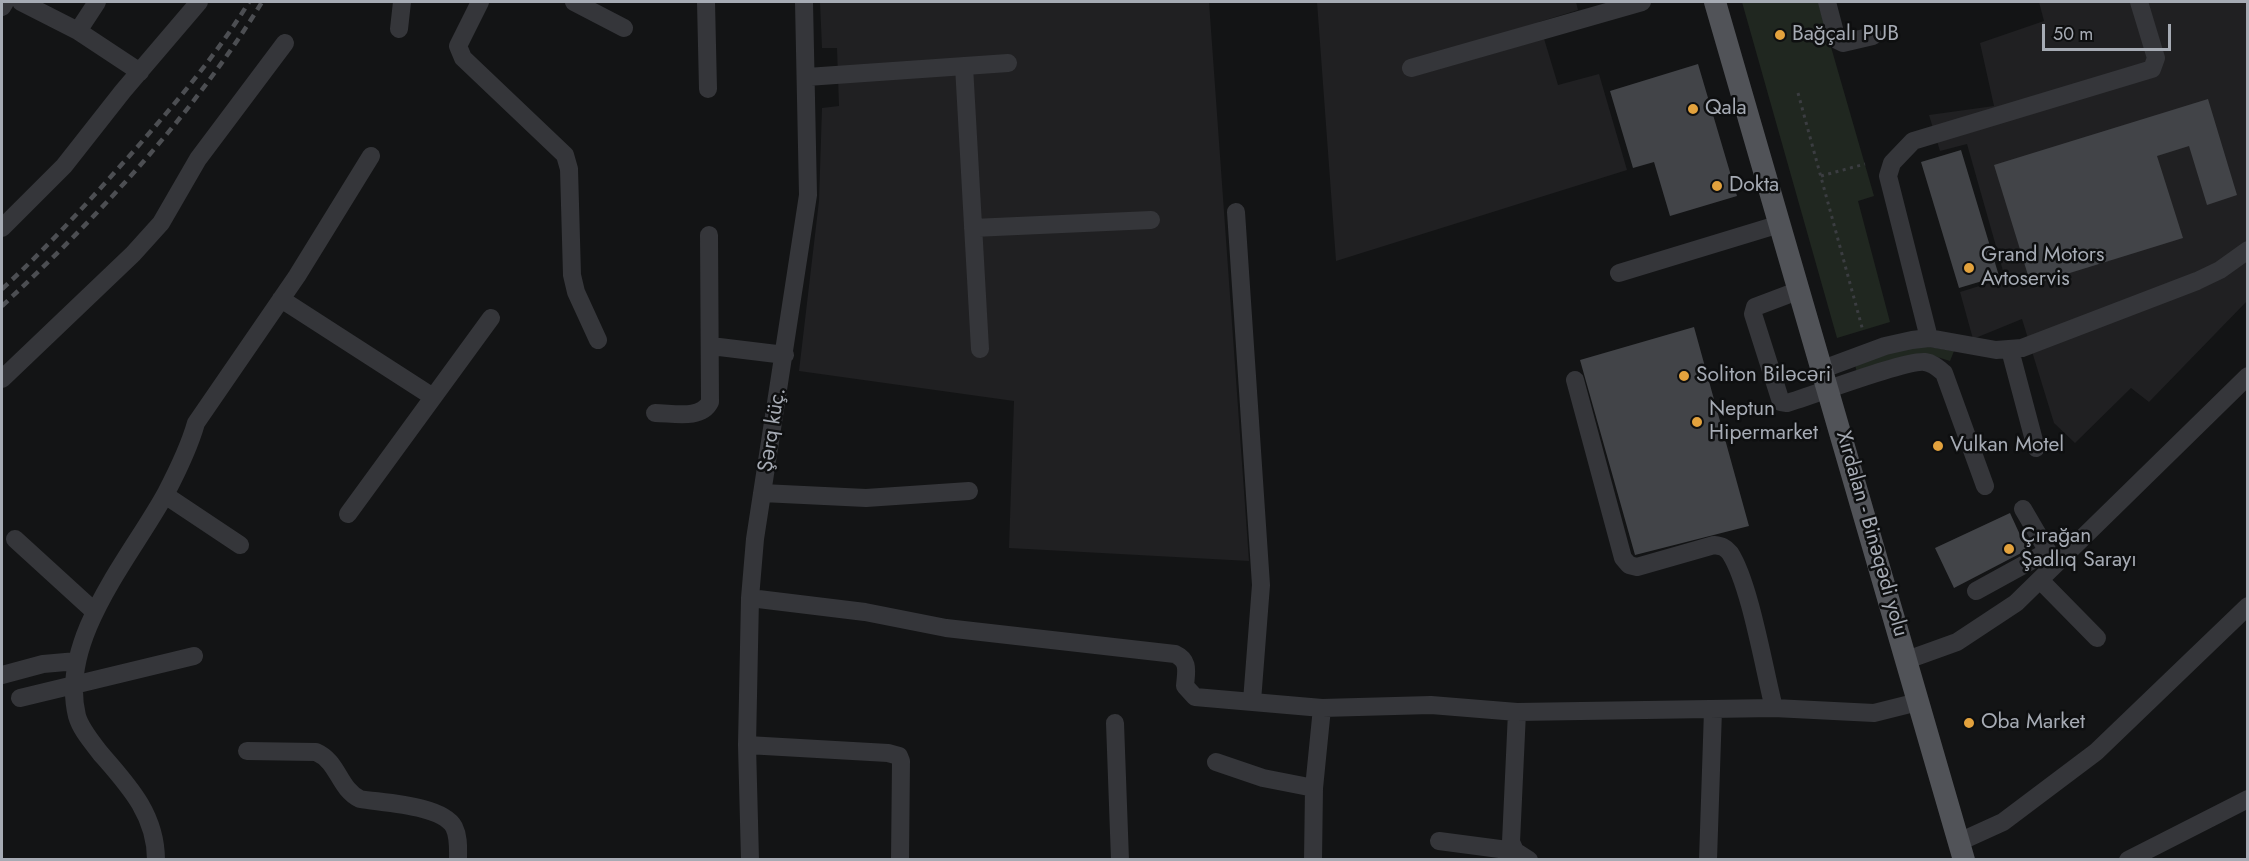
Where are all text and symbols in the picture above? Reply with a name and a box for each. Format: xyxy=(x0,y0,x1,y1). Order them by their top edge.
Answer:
scale bar xyxy=(2045,12,2174,50)
text: 50 m xyxy=(2053,21,2093,47)
place label: Bağçalı PUB xyxy=(1792,22,1899,48)
marker: Bağçalı PUB xyxy=(1773,28,1787,42)
place label: Qala xyxy=(1705,96,1747,122)
marker: Qala xyxy=(1686,102,1700,116)
place label: Dokta xyxy=(1729,173,1779,199)
marker: Dokta xyxy=(1710,179,1724,193)
place label: Grand Motors Avtoservis xyxy=(1981,243,2105,293)
marker: Grand Motors Avtoservis xyxy=(1962,261,1976,275)
place label: Soliton Biləcəri xyxy=(1696,363,1831,389)
marker: Soliton Biləcəri xyxy=(1677,369,1691,383)
street label: Şərq küç. xyxy=(754,386,792,474)
place label: Neptun Hipermarket xyxy=(1709,397,1818,447)
marker: Neptun Hipermarket xyxy=(1690,415,1704,429)
street label: Xırdalan - Binəqədi yolu xyxy=(1830,428,1912,640)
place label: Vulkan Motel xyxy=(1950,433,2064,459)
marker: Vulkan Motel xyxy=(1931,439,1945,453)
place label: Çırağan Şadlıq Sarayı xyxy=(2021,524,2137,574)
marker: Çırağan Şadlıq Sarayı xyxy=(2002,542,2016,556)
place label: Oba Market xyxy=(1981,710,2085,736)
marker: Oba Market xyxy=(1962,716,1976,730)

